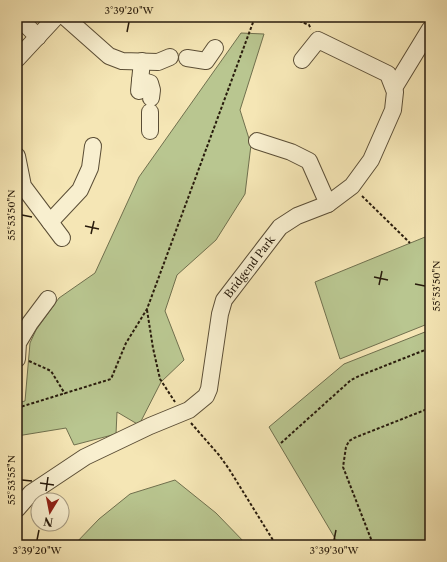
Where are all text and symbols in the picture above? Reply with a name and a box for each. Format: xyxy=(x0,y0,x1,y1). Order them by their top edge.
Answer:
text: 3°39'20"W xyxy=(104,4,155,17)
text: 55°53'50"N xyxy=(5,190,18,240)
street label: Bridgend Park xyxy=(221,233,278,301)
text: 55°53'50"N xyxy=(430,261,443,311)
text: 55°53'55"N xyxy=(5,455,18,505)
north arrow xyxy=(30,492,70,532)
text: N xyxy=(42,514,54,530)
text: 3°39'20"W xyxy=(12,544,63,557)
text: 3°39'30"W xyxy=(310,544,359,557)

